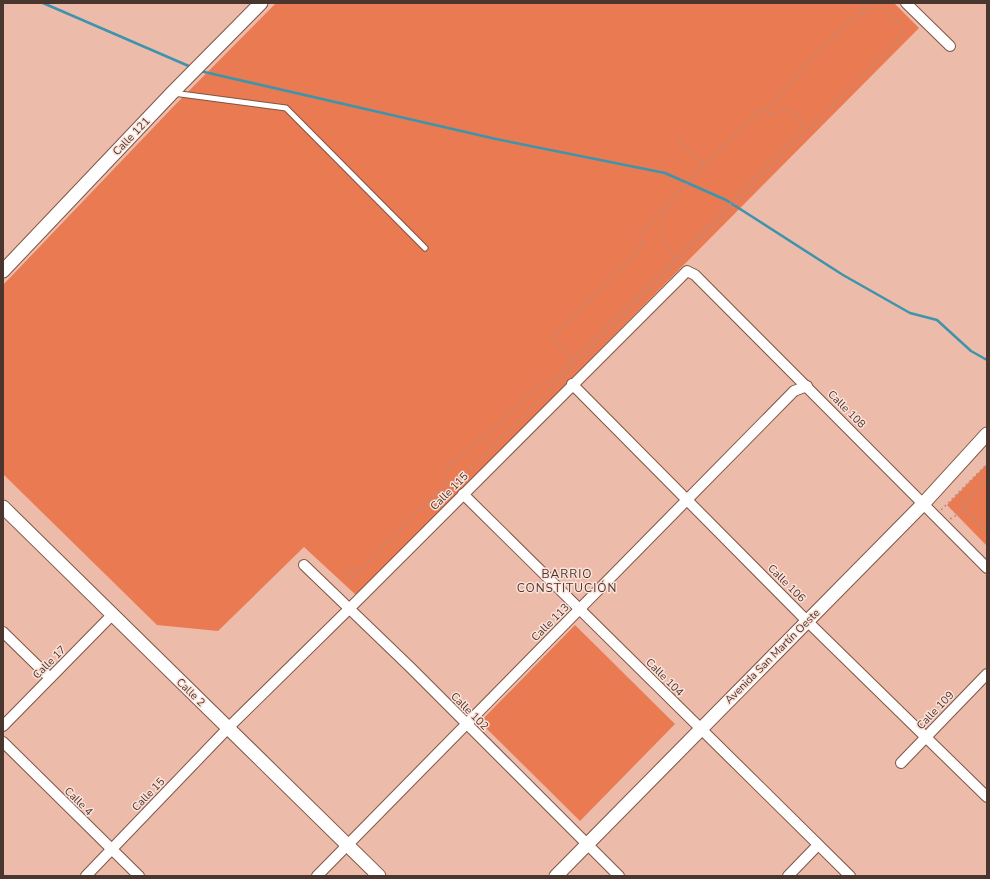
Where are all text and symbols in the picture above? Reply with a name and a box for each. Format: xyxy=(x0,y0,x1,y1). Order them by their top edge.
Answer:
street label: Calle 121 xyxy=(109,114,153,159)
street label: Calle 108 xyxy=(824,387,869,432)
street label: Calle 115 xyxy=(427,469,472,514)
street label: Calle 106 xyxy=(764,561,809,606)
district label: BARRIO CONSTITUCIÓN xyxy=(517,566,617,596)
street label: Calle 113 xyxy=(528,600,573,645)
street label: Avenida San Martín Oeste xyxy=(722,605,823,707)
street label: Calle 17 xyxy=(29,642,69,682)
street label: Calle 104 xyxy=(642,655,687,700)
street label: Calle 2 xyxy=(173,675,208,710)
street label: Calle 109 xyxy=(913,688,957,733)
street label: Calle 102 xyxy=(447,689,492,734)
street label: Calle 15 xyxy=(129,774,168,814)
street label: Calle 4 xyxy=(61,784,97,819)

